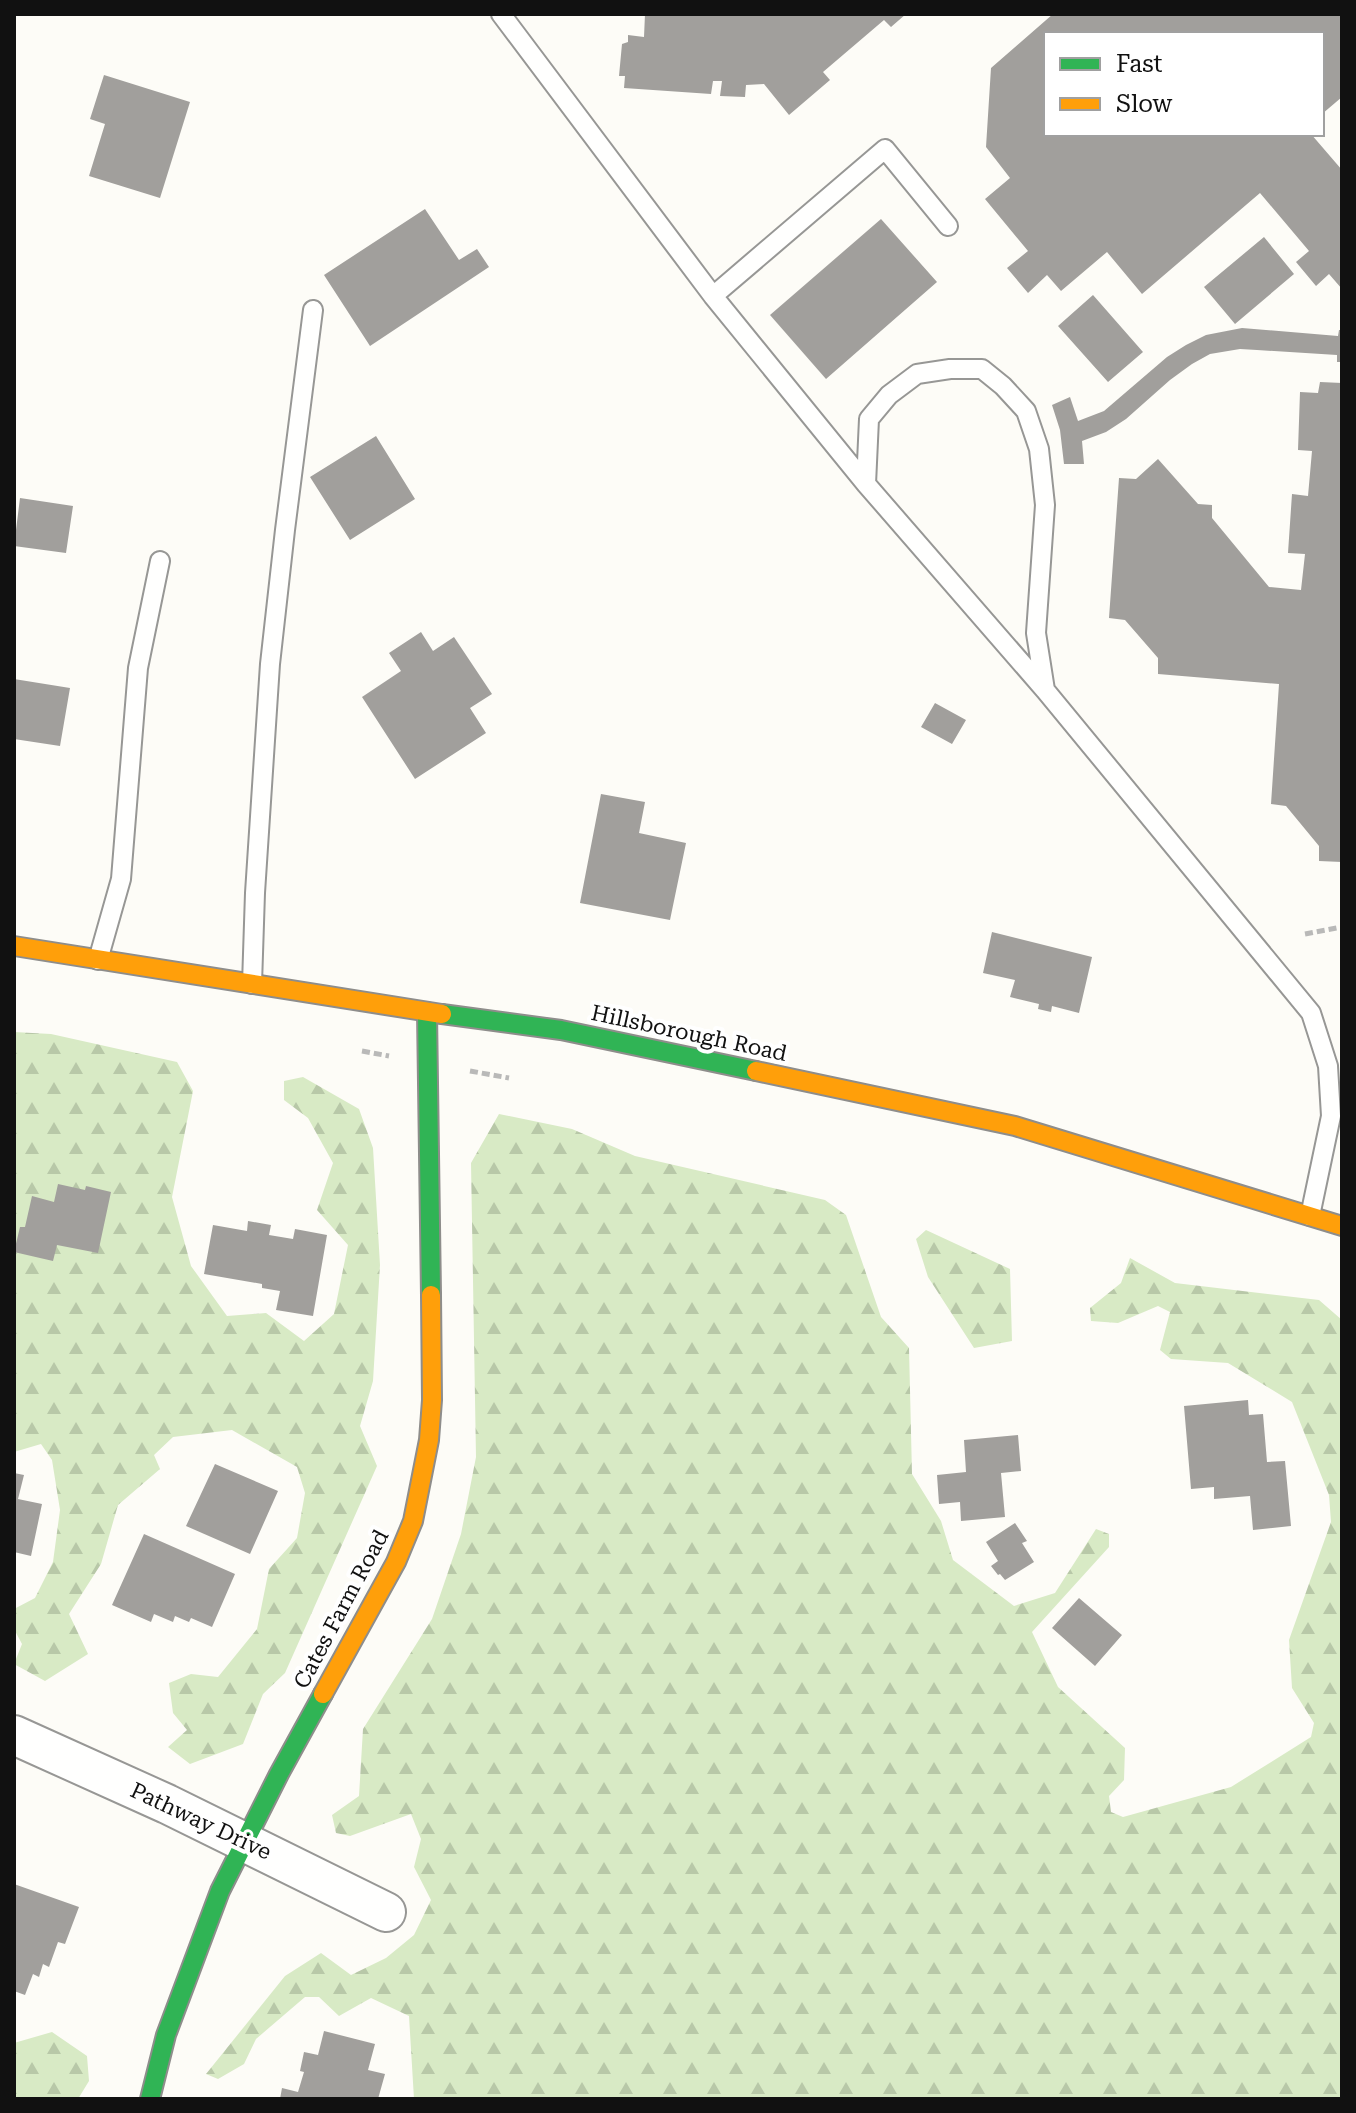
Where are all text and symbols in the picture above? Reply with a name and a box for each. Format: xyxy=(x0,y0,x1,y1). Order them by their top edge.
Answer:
legend xyxy=(1044,32,1324,136)
text: Fast xyxy=(1116,50,1163,78)
text: Slow xyxy=(1116,90,1173,118)
street label: Hillsborough Road xyxy=(589,1000,789,1066)
street label: Cates Farm Road xyxy=(289,1525,393,1693)
street label: Pathway Drive xyxy=(127,1777,275,1865)

